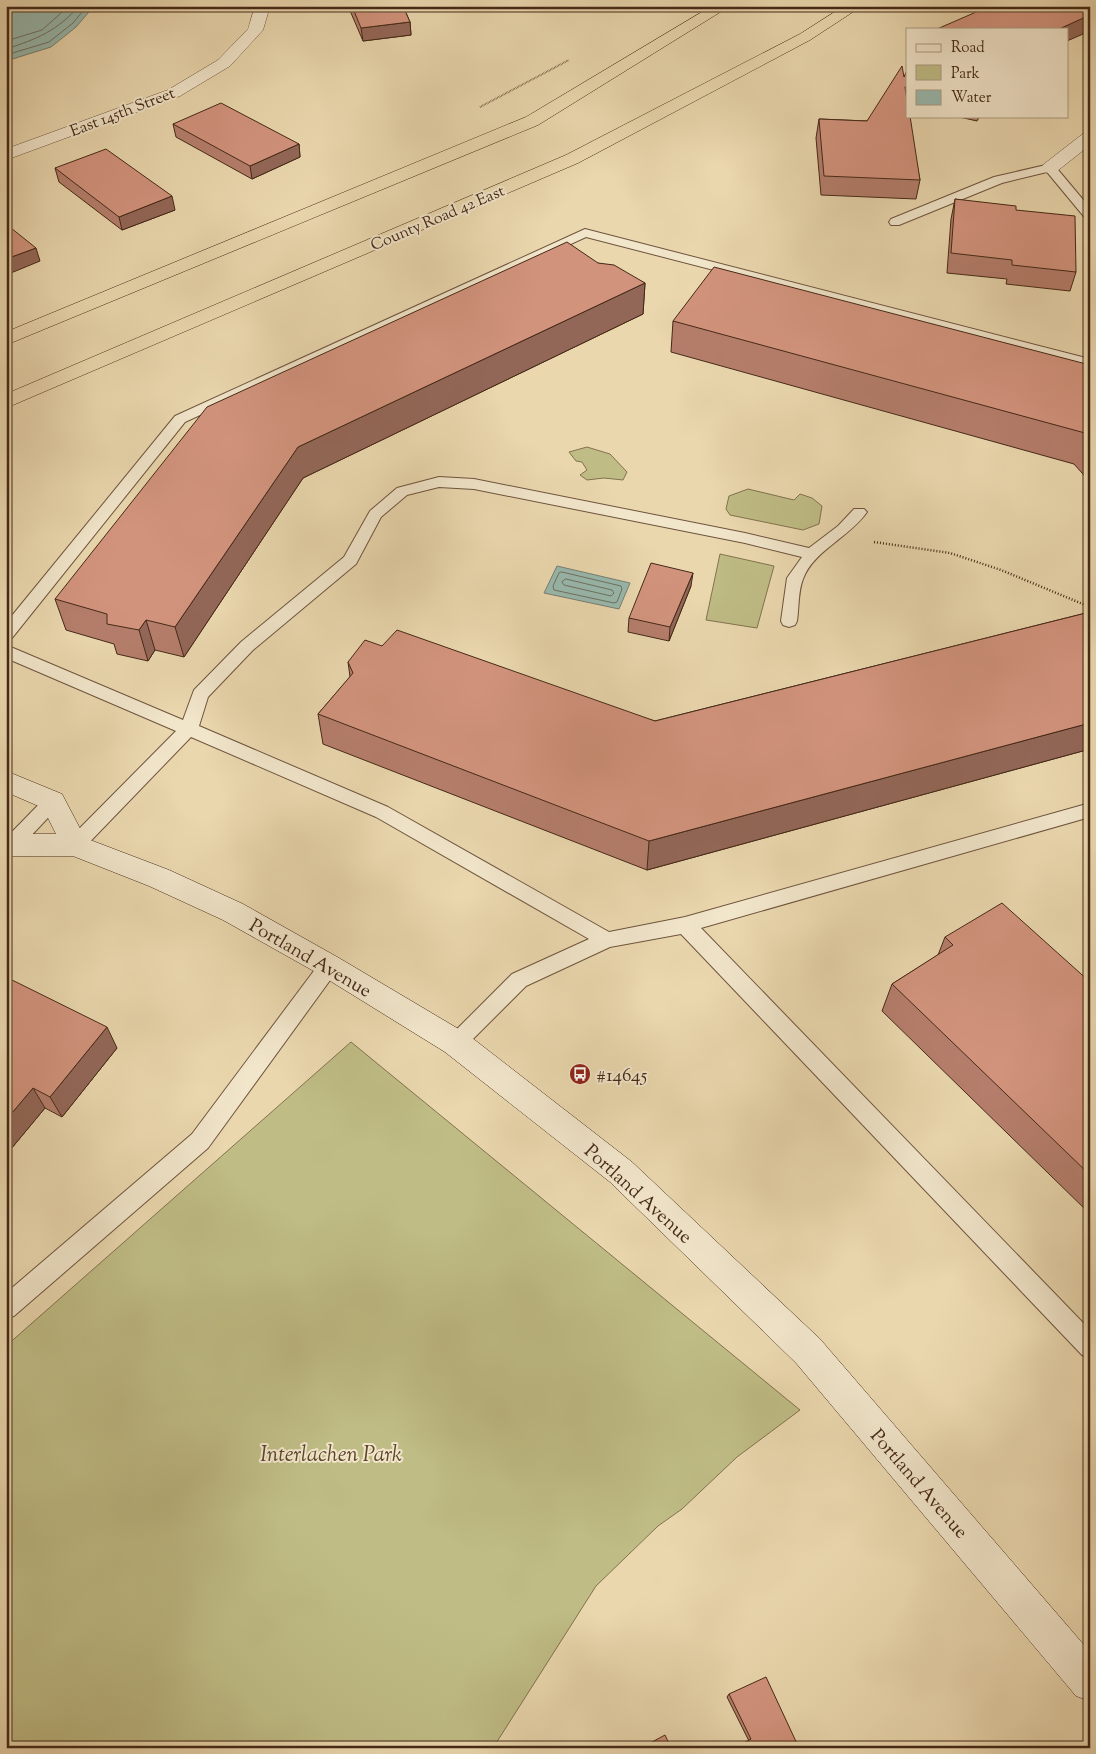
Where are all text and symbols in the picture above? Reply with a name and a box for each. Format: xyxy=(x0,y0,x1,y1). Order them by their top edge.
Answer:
legend xyxy=(906,28,1068,118)
text: Road xyxy=(951,38,985,59)
text: Park xyxy=(951,64,980,85)
street label: East 145th Street xyxy=(67,83,179,144)
text: Water xyxy=(951,88,992,109)
street label: County Road 42 East xyxy=(367,180,509,258)
street label: Portland Avenue xyxy=(244,913,376,1005)
bus stop icon: #14645 xyxy=(568,1062,592,1086)
place label: #14645 xyxy=(596,1063,648,1090)
street label: Portland Avenue xyxy=(577,1139,697,1251)
street label: Portland Avenue xyxy=(863,1424,973,1545)
park label: Interlachen Park xyxy=(260,1440,402,1472)

